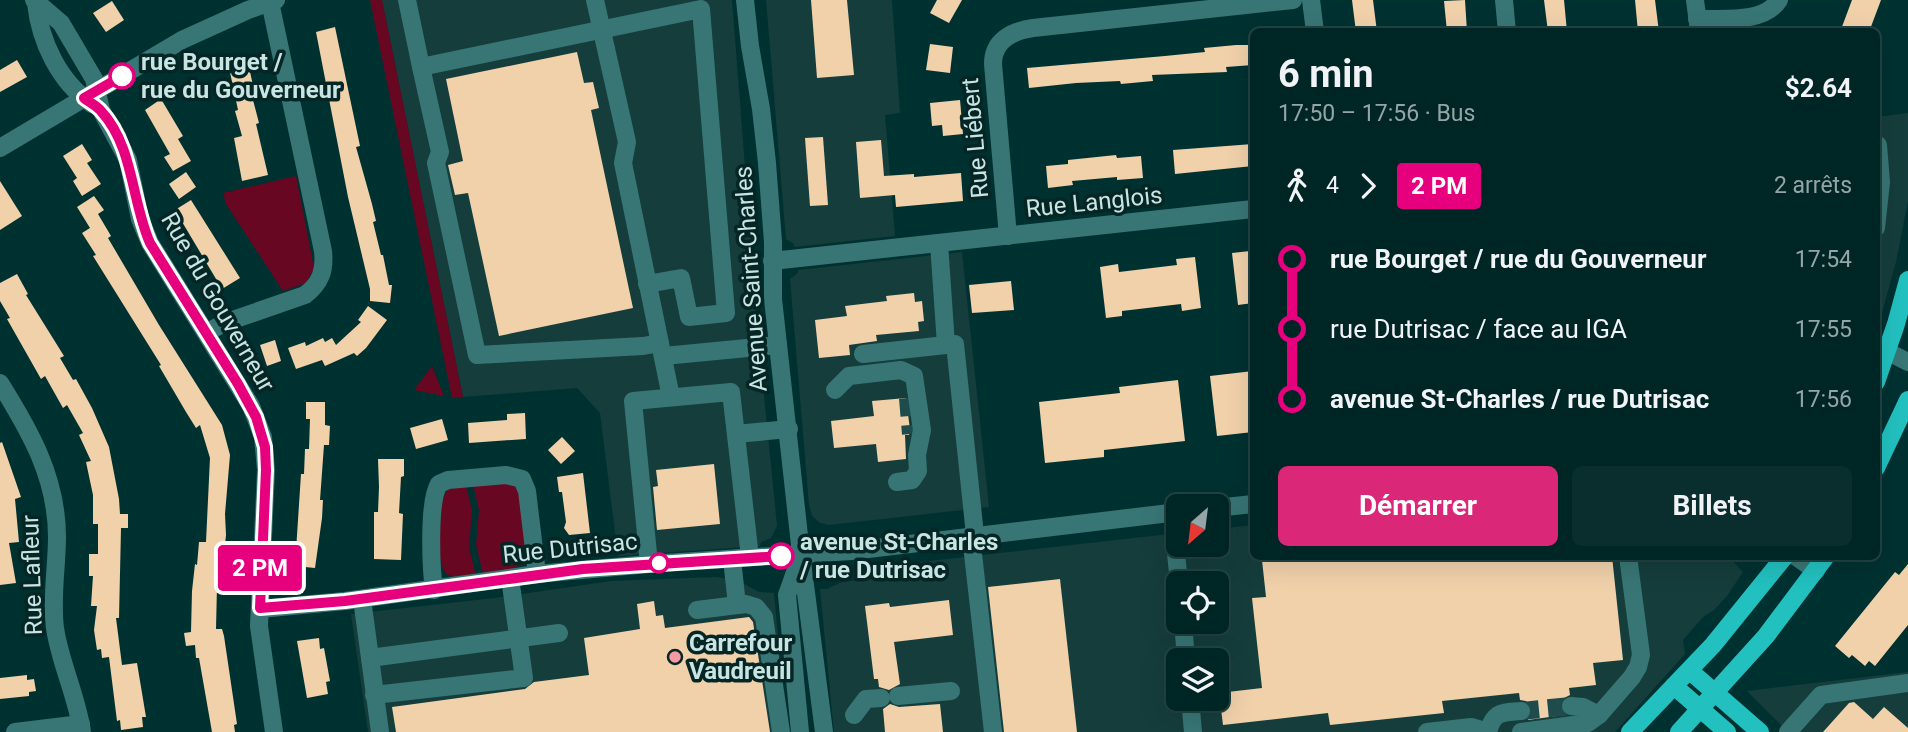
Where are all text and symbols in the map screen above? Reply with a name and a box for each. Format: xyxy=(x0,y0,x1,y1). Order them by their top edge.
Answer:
place label: rue Bourget / rue du Gouverneur xyxy=(141,48,341,104)
text: 6 min xyxy=(1278,52,1374,96)
marker: rue Bourget / rue du Gouverneur xyxy=(109,63,135,89)
text: $2.64 xyxy=(1785,73,1852,103)
street label: Rue Liébert xyxy=(956,76,994,199)
text: 17:50 – 17:56 · Bus xyxy=(1278,100,1475,127)
street label: Avenue Saint-Charles xyxy=(729,165,773,393)
icon: walk xyxy=(1278,167,1316,205)
icon: forward xyxy=(1349,167,1387,205)
text: 4 xyxy=(1326,172,1339,199)
text: 2 PM xyxy=(1411,172,1467,200)
text: 2 arrêts xyxy=(1774,172,1852,199)
street label: Rue Langlois xyxy=(1024,181,1164,223)
street label: Rue du Gouverneur xyxy=(155,207,281,397)
text: rue Bourget / rue du Gouverneur xyxy=(1330,244,1706,274)
text: 17:54 xyxy=(1795,246,1852,273)
text: rue Dutrisac / face au IGA xyxy=(1330,314,1627,344)
text: 17:55 xyxy=(1795,316,1852,343)
text: avenue St-Charles / rue Dutrisac xyxy=(1330,384,1709,414)
text: 17:56 xyxy=(1795,386,1852,413)
button: Démarrer xyxy=(1278,466,1558,546)
button: Billets xyxy=(1572,466,1852,546)
north arrow xyxy=(1166,494,1228,556)
map controls xyxy=(1166,494,1229,711)
street label: Rue Lafleur xyxy=(16,514,48,636)
street label: Rue Dutrisac xyxy=(501,527,639,569)
place label: avenue St-Charles / rue Dutrisac xyxy=(799,528,998,584)
marker: avenue St-Charles / rue Dutrisac xyxy=(768,543,794,569)
line badge: 2 PM xyxy=(211,545,309,591)
unlabelled marker xyxy=(649,553,669,573)
text: 2 PM xyxy=(232,554,288,582)
button: locate xyxy=(1166,571,1229,634)
place label: Carrefour Vaudreuil xyxy=(689,629,792,685)
button: layers xyxy=(1166,648,1229,711)
marker: Carrefour Vaudreuil xyxy=(667,649,683,665)

